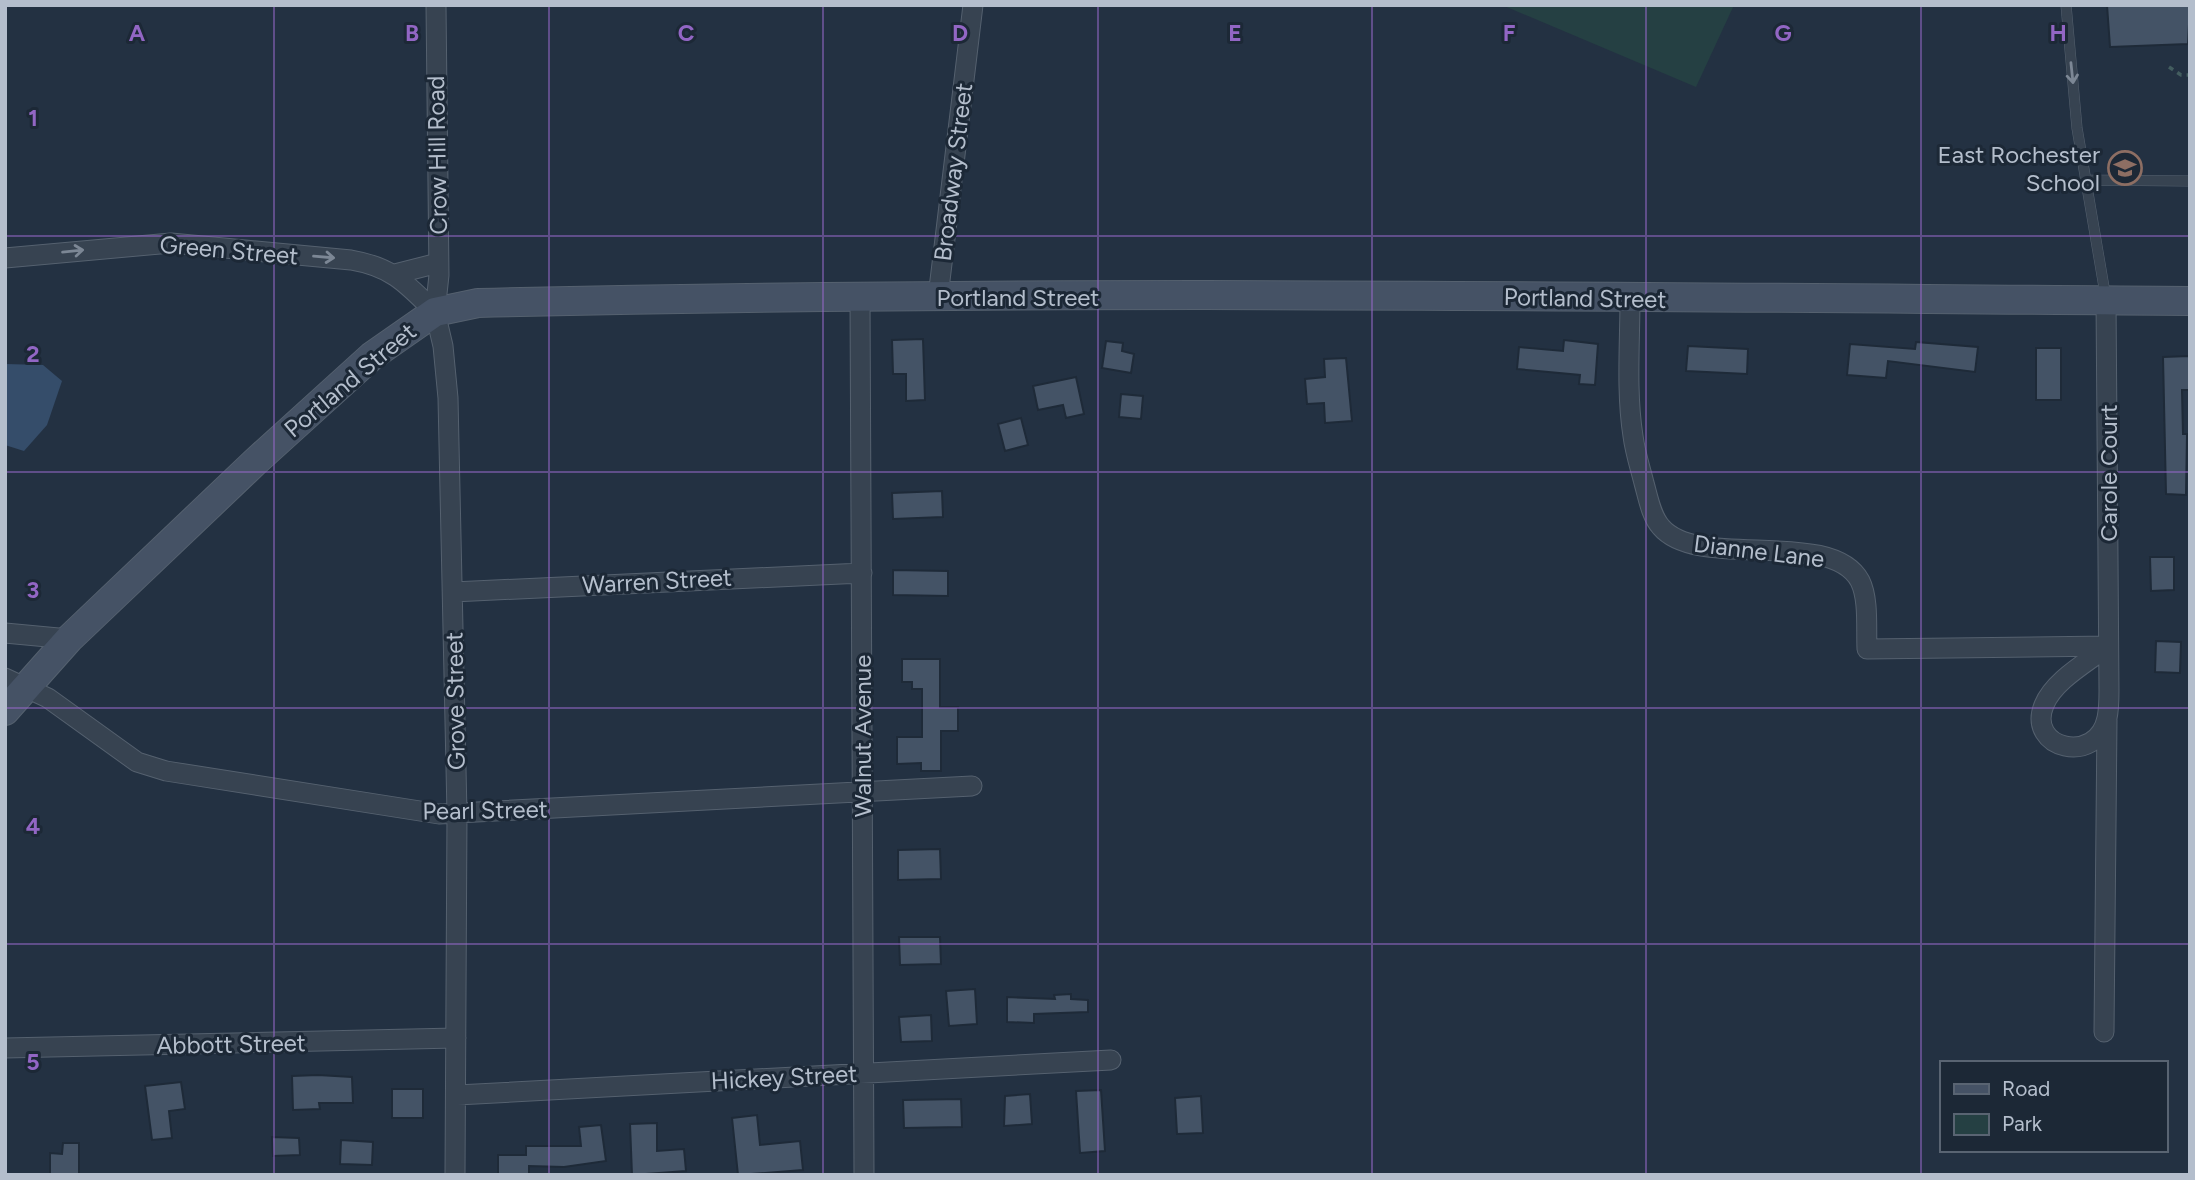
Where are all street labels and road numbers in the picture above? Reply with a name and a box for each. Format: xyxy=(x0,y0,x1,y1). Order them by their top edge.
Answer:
street label: Crow Hill Road xyxy=(421,75,453,235)
street label: Broadway Street xyxy=(928,81,978,263)
street label: Green Street xyxy=(158,229,300,271)
street label: Portland Street xyxy=(1503,282,1667,314)
street label: Portland Street xyxy=(937,283,1099,312)
street label: Portland Street xyxy=(278,317,422,443)
street label: Carole Court xyxy=(2094,404,2123,542)
street label: Dianne Lane xyxy=(1692,529,1826,573)
street label: Warren Street xyxy=(581,563,733,599)
street label: Grove Street xyxy=(439,632,471,770)
street label: Walnut Avenue xyxy=(848,655,877,817)
street label: Pearl Street xyxy=(422,794,548,826)
street label: Abbott Street xyxy=(156,1028,306,1060)
street label: Hickey Street xyxy=(710,1059,858,1095)

